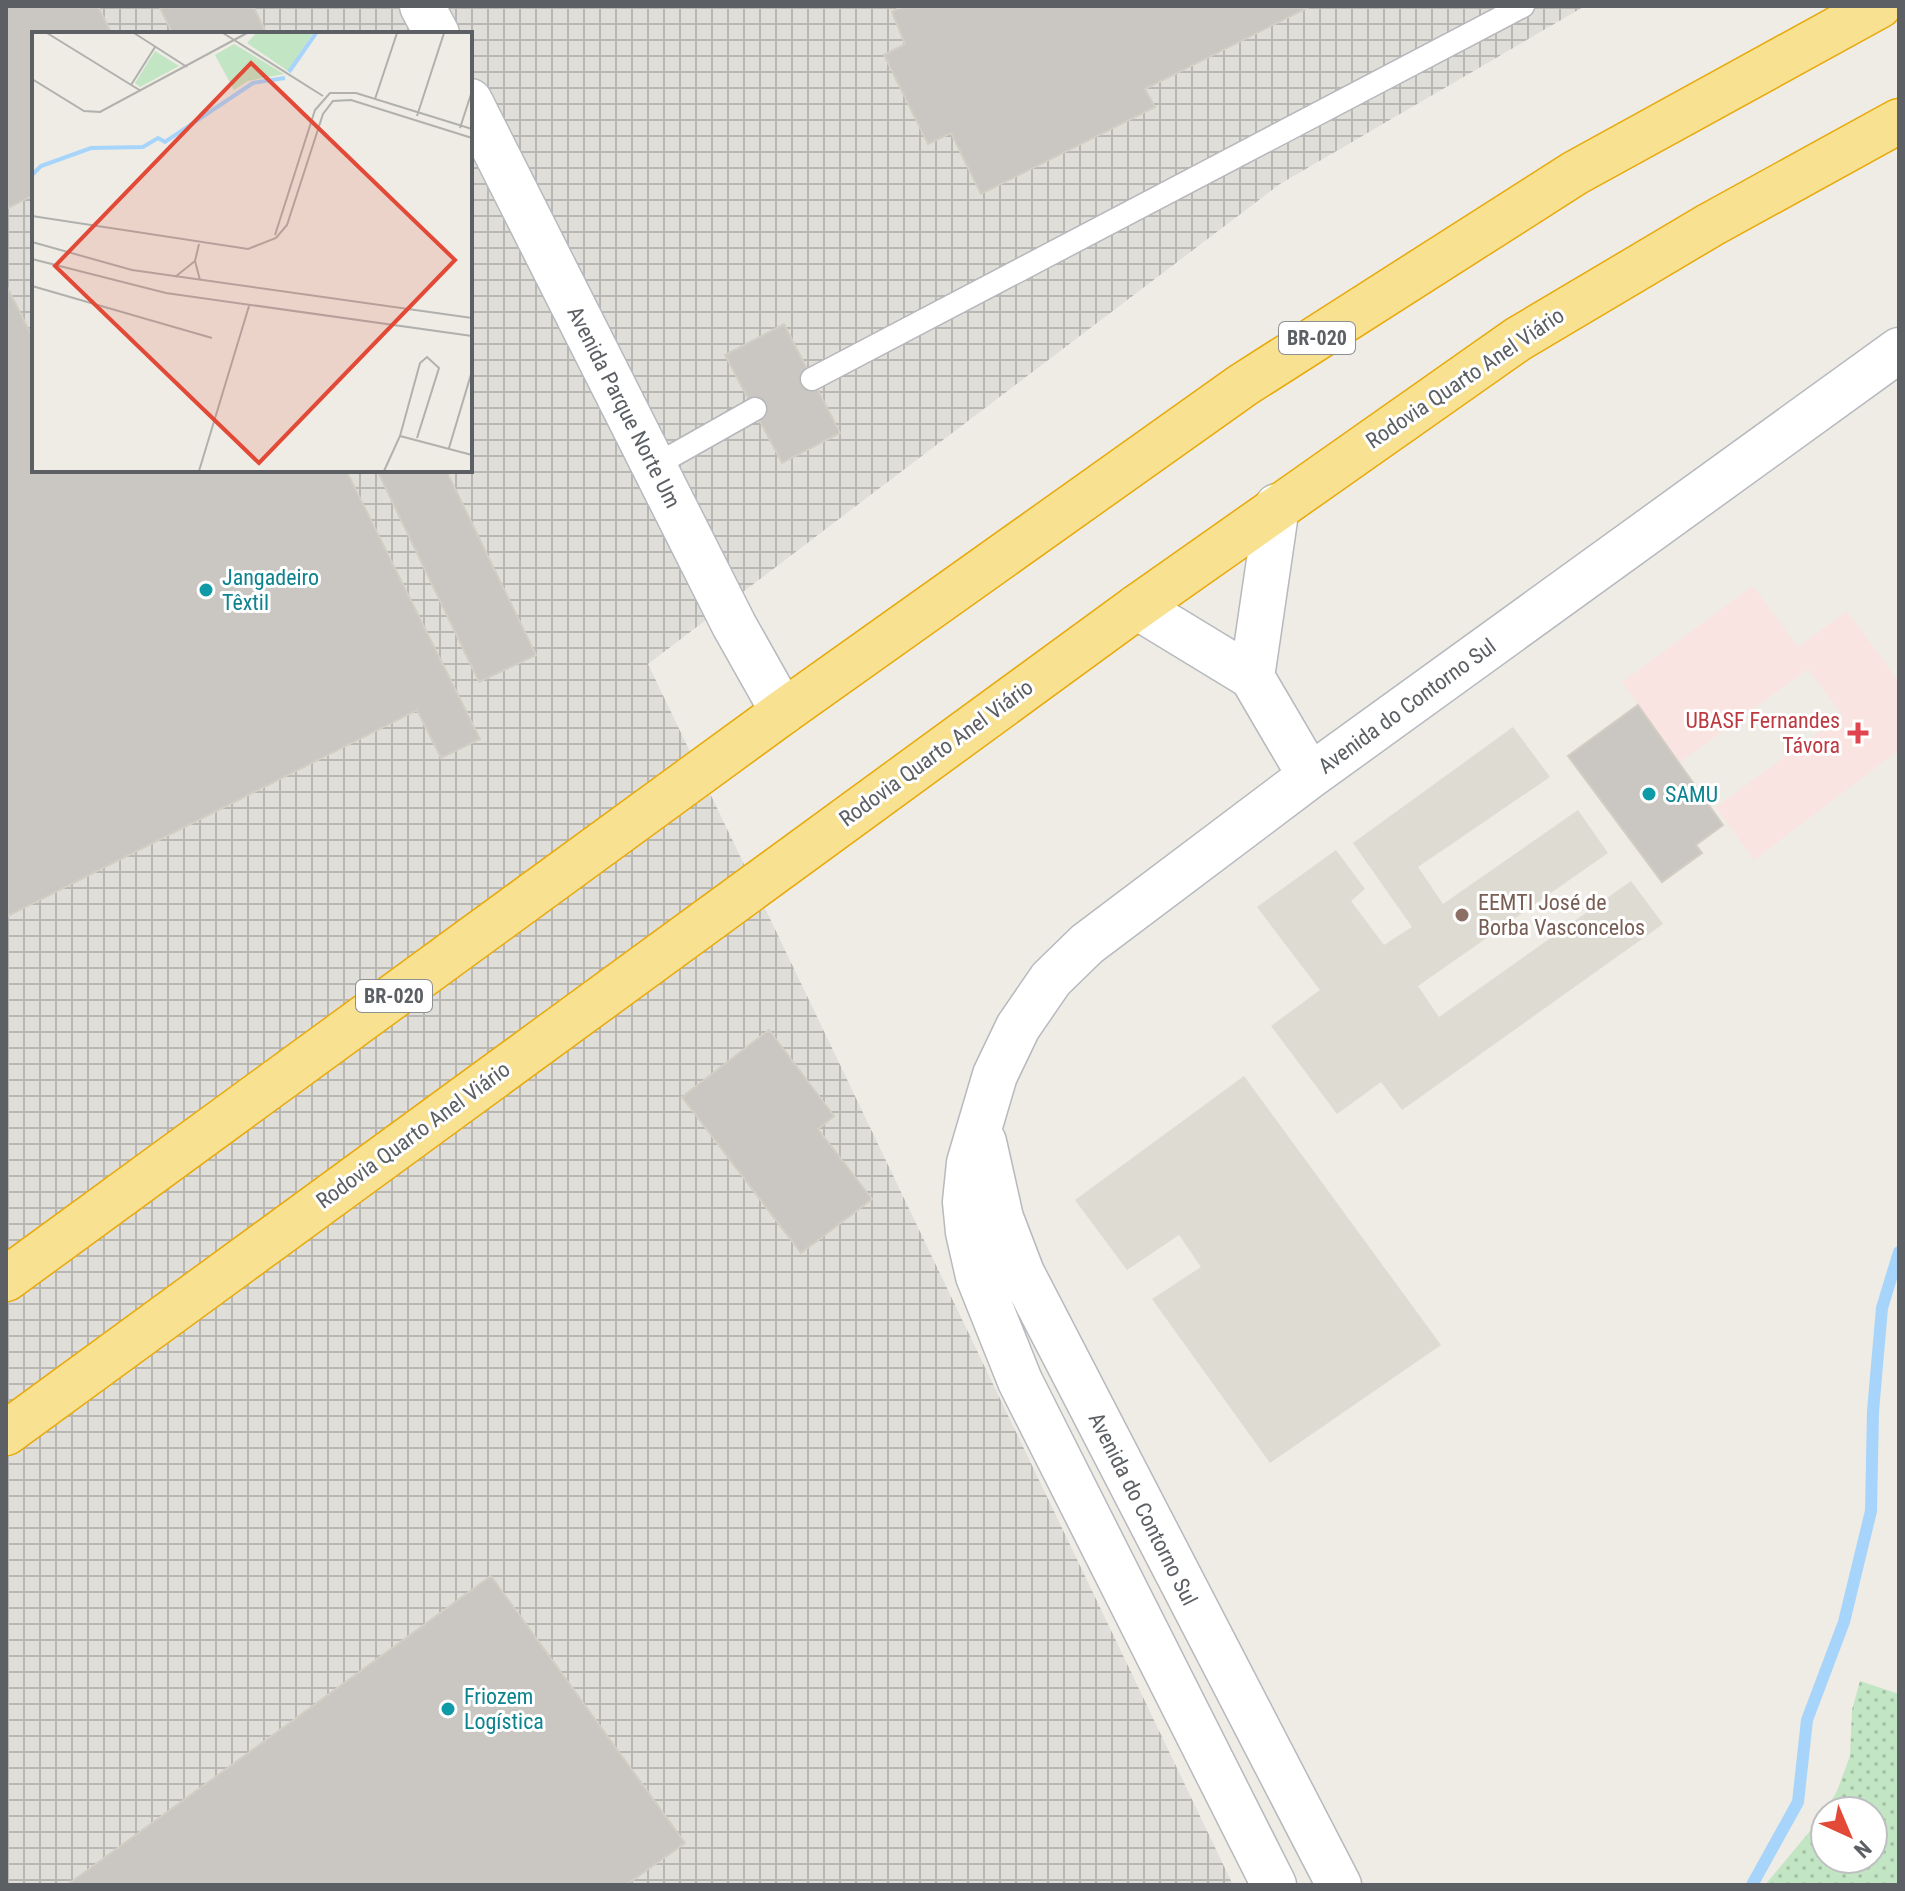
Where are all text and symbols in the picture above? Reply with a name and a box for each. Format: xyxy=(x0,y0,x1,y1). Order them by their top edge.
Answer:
inset map xyxy=(32,32,472,472)
street label: Avenida Parque Norte Um xyxy=(562,302,686,512)
street label: Rodovia Quarto Anel Viário xyxy=(1361,302,1569,454)
road number: BR-020 xyxy=(1279,322,1355,354)
place label: Jangadeiro Têxtil xyxy=(222,565,319,615)
marker: Jangadeiro Têxtil xyxy=(197,581,215,599)
street label: Avenida do Contorno Sul xyxy=(1313,633,1501,779)
street label: Rodovia Quarto Anel Viário xyxy=(834,674,1038,832)
place label: UBASF Fernandes Távora xyxy=(1685,708,1840,758)
marker: UBASF Fernandes Távora xyxy=(1847,722,1869,744)
place label: SAMU xyxy=(1665,782,1718,807)
marker: SAMU xyxy=(1640,785,1658,803)
place label: EEMTI José de Borba Vasconcelos xyxy=(1478,890,1645,940)
marker: EEMTI José de Borba Vasconcelos xyxy=(1453,906,1471,924)
road number: BR-020 xyxy=(356,980,432,1012)
street label: Rodovia Quarto Anel Viário xyxy=(311,1056,515,1214)
street label: Avenida do Contorno Sul xyxy=(1084,1408,1202,1610)
place label: Friozem Logística xyxy=(464,1684,544,1734)
marker: Friozem Logística xyxy=(439,1700,457,1718)
north arrow xyxy=(1809,1795,1889,1875)
text: N xyxy=(1849,1835,1876,1863)

